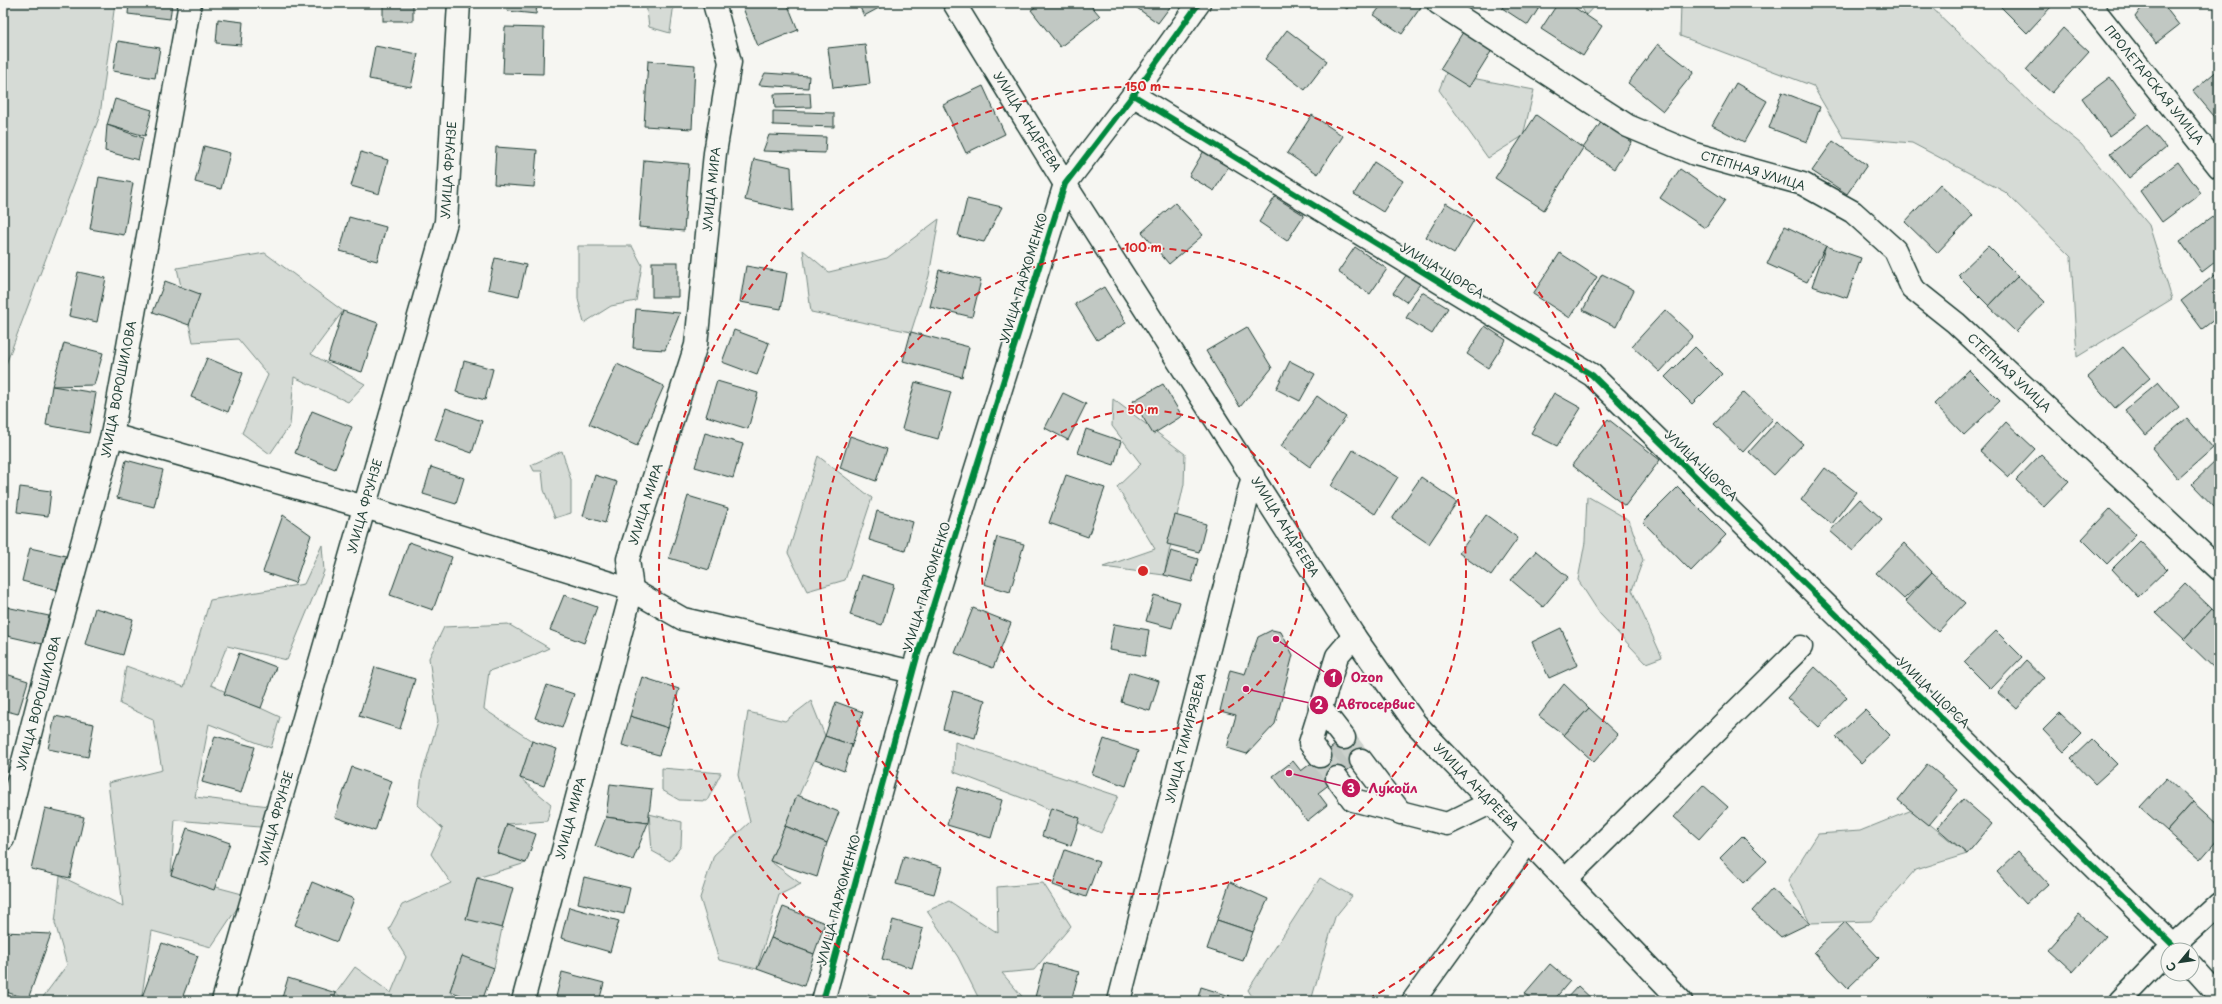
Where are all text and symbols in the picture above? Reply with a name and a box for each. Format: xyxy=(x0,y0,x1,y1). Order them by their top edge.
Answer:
street label: ПРОЛЕТАРСКАЯ УЛИЦА xyxy=(2101,21,2209,148)
street label: УЛИЦА АНДРЕЕВА xyxy=(990,68,1066,175)
text: 150 m xyxy=(1125,77,1161,95)
street label: УЛИЦА ФРУНЗЕ xyxy=(436,121,460,219)
street label: УЛИЦА МИРА xyxy=(698,146,724,232)
street label: СТЕПНАЯ УЛИЦА xyxy=(1699,146,1808,195)
street label: УЛИЦА ПАРХОМЕНКО xyxy=(995,210,1051,345)
text: 100 m xyxy=(1124,238,1162,256)
street label: УЛИЦА ЩОРСА xyxy=(1397,238,1488,302)
street label: УЛИЦА ВОРОШИЛОВА xyxy=(96,319,140,459)
street label: СТЕПНАЯ УЛИЦА xyxy=(1964,329,2056,416)
text: 50 m xyxy=(1127,400,1159,418)
street label: УЛИЦА ЩОРСА xyxy=(1661,426,1742,505)
street label: УЛИЦА ФРУНЗЕ xyxy=(342,456,386,555)
street label: УЛИЦА МИРА xyxy=(623,461,667,547)
street label: УЛИЦА АНДРЕЕВА xyxy=(1248,473,1324,580)
street label: УЛИЦА ПАРХОМЕНКО xyxy=(898,519,954,654)
centre of rings xyxy=(1136,564,1150,578)
street label: УЛИЦА ВОРОШИЛОВА xyxy=(11,633,65,772)
street label: УЛИЦА ЩОРСА xyxy=(1893,653,1974,732)
callout: Ozon xyxy=(1323,665,1391,690)
text: Ozon xyxy=(1351,667,1383,686)
text: 1 xyxy=(1330,668,1336,686)
street label: УЛИЦА ТИМИРЯЗЕВА xyxy=(1160,671,1210,804)
callout: Автосервис xyxy=(1309,692,1424,717)
text: Автосервис xyxy=(1337,694,1415,713)
text: 2 xyxy=(1315,695,1324,713)
street label: УЛИЦА АНДРЕЕВА xyxy=(1430,739,1523,834)
street label: УЛИЦА ФРУНЗЕ xyxy=(253,768,297,867)
street label: УЛИЦА МИРА xyxy=(550,775,590,861)
callout: Лукойл xyxy=(1341,776,1425,801)
text: Лукойл xyxy=(1369,778,1417,797)
text: 3 xyxy=(1347,779,1355,797)
street label: УЛИЦА ПАРХОМЕНКО xyxy=(812,832,864,967)
north arrow xyxy=(2160,942,2200,982)
text: С xyxy=(2161,959,2180,975)

